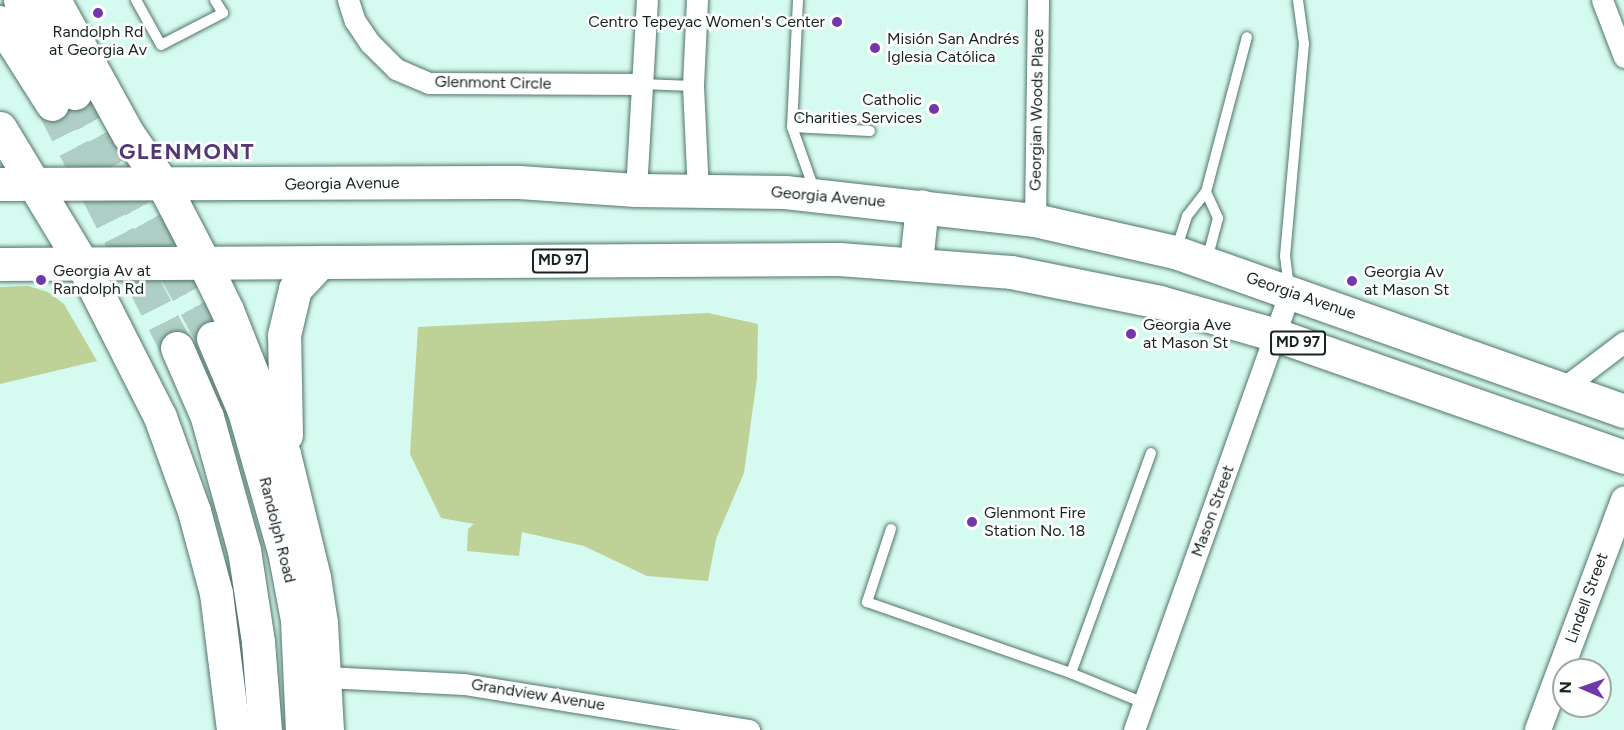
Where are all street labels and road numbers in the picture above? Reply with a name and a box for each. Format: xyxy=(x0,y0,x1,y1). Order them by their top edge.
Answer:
street label: Georgian Woods Place xyxy=(1026,29,1048,191)
street label: Glenmont Circle xyxy=(434,72,552,94)
street label: Georgia Avenue xyxy=(284,173,400,195)
street label: Georgia Avenue xyxy=(770,182,886,212)
road number: MD 97 xyxy=(532,249,588,273)
street label: Georgia Avenue xyxy=(1244,268,1358,324)
road number: MD 97 xyxy=(1270,331,1326,355)
street label: Mason Street xyxy=(1188,463,1238,559)
street label: Randolph Road xyxy=(255,475,299,585)
street label: Lindell Street xyxy=(1562,550,1612,646)
street label: Grandview Avenue xyxy=(470,675,606,715)

